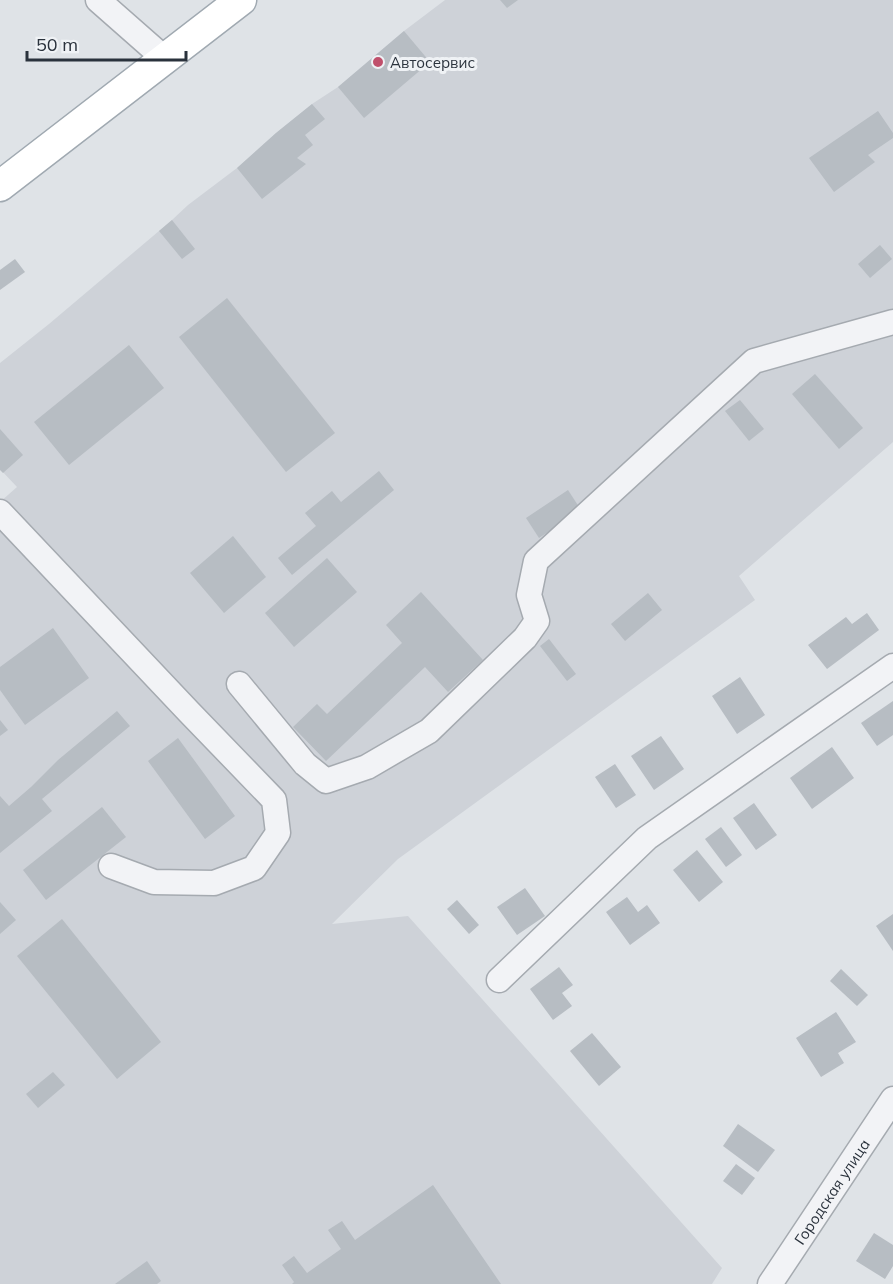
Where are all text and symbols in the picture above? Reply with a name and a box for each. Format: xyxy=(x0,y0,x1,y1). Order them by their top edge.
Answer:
scale bar xyxy=(27,24,186,62)
text: 50 m xyxy=(36,33,78,56)
place label: Автосервис xyxy=(390,53,475,72)
marker: Автосервис xyxy=(371,55,385,69)
street label: Городская улица xyxy=(789,1135,873,1248)

